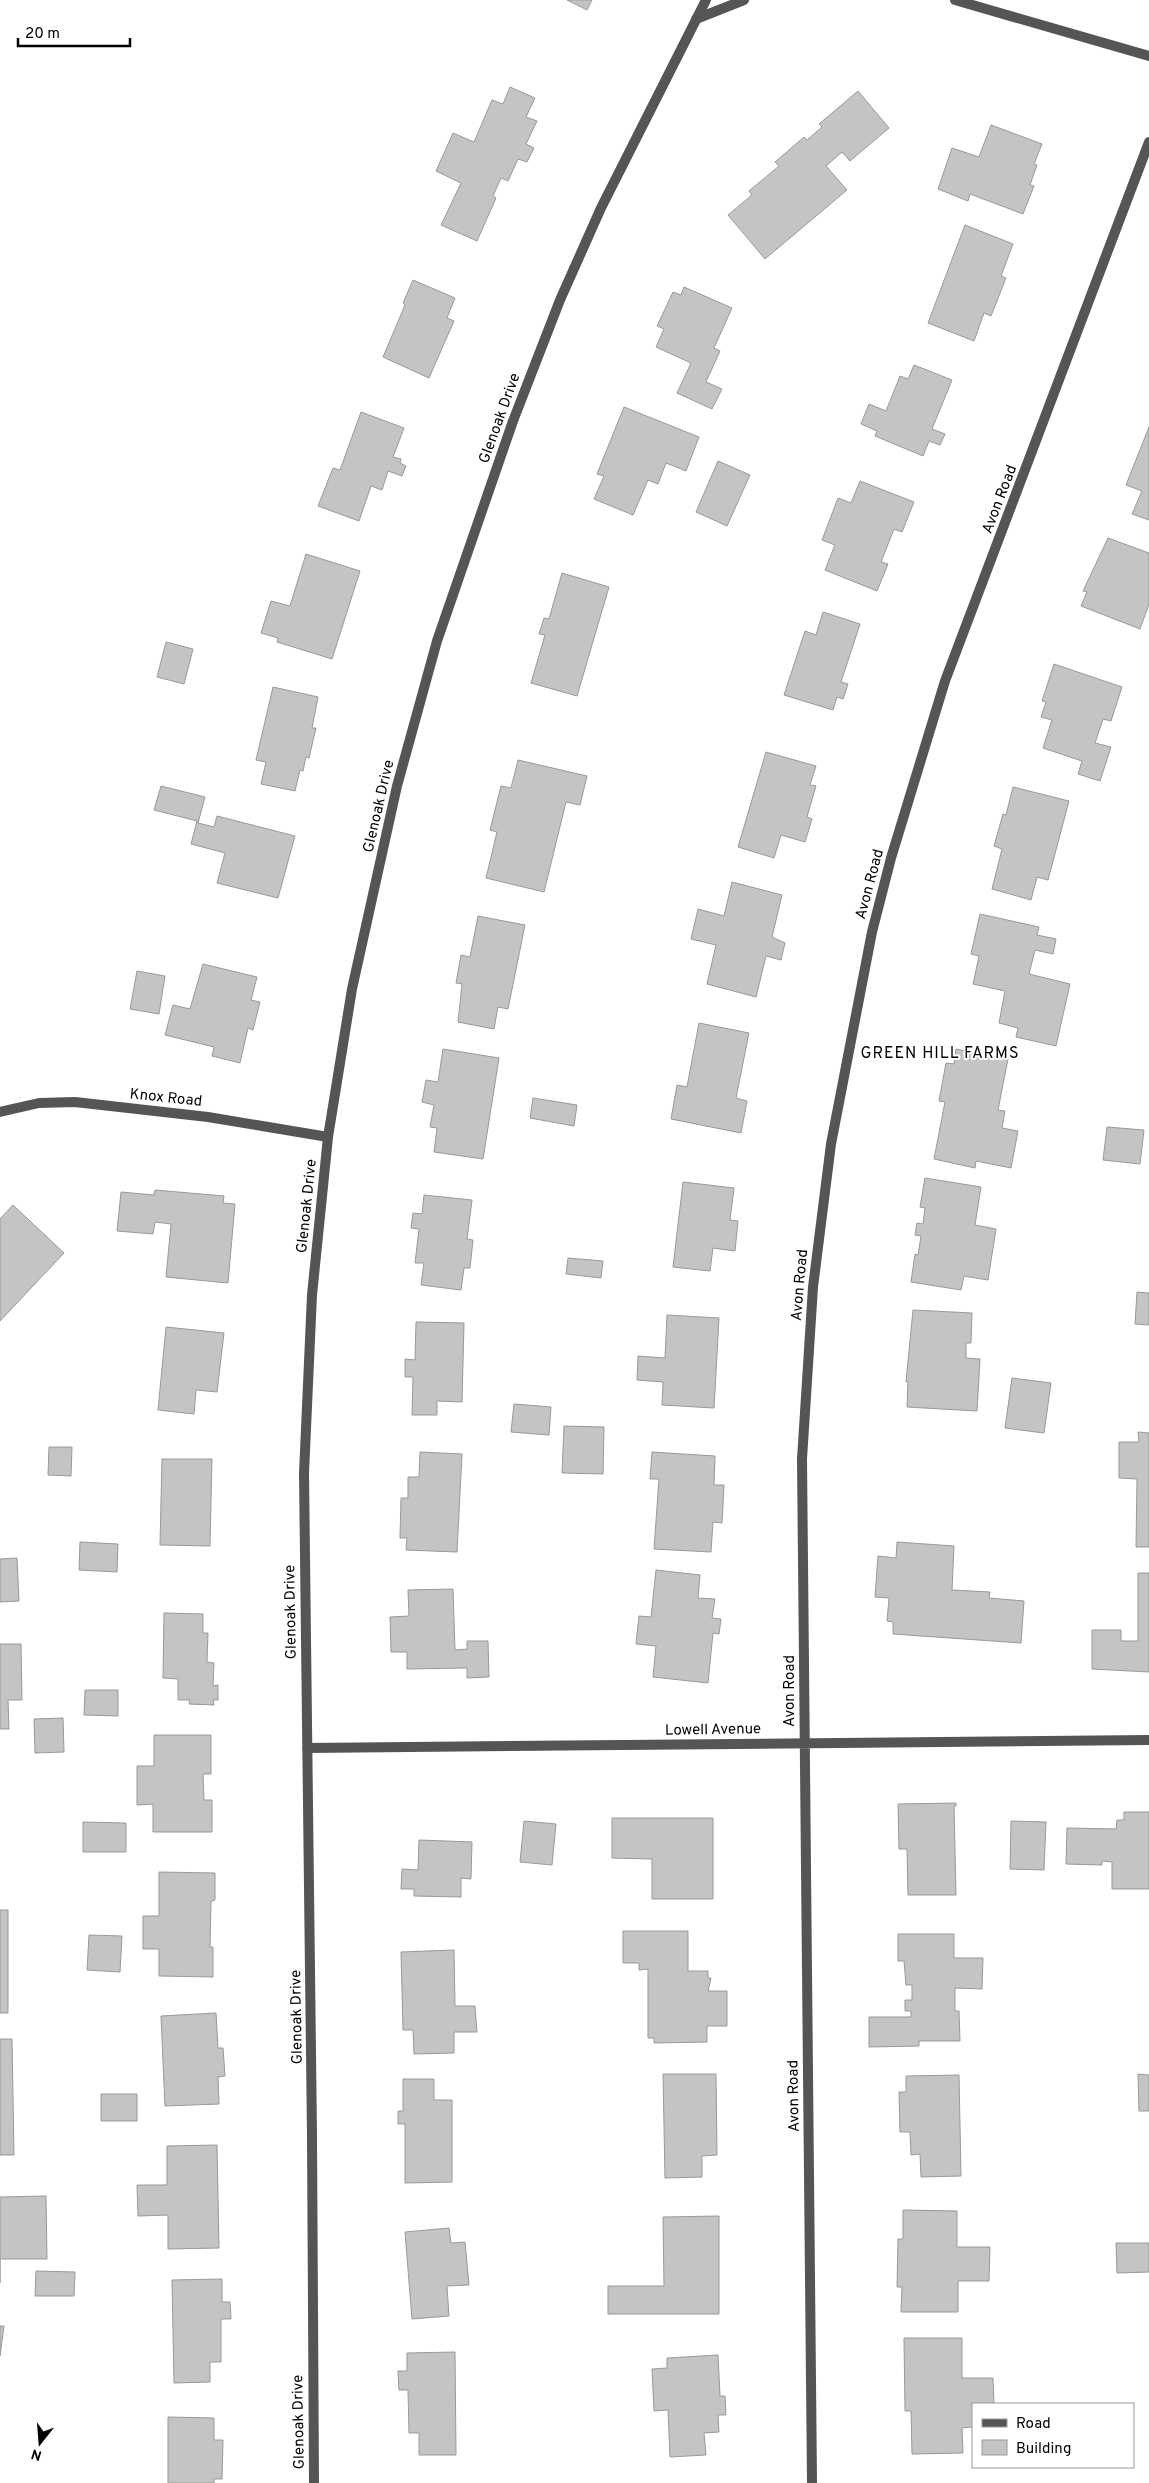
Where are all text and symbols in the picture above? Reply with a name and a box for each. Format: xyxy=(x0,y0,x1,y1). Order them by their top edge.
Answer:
scale bar xyxy=(18,15,130,47)
text: 20 m xyxy=(25,25,60,44)
street label: Glenoak Drive xyxy=(475,371,526,466)
street label: Avon Road xyxy=(979,463,1022,537)
street label: Glenoak Drive xyxy=(360,758,399,855)
street label: Avon Road xyxy=(852,847,889,922)
district label: GREEN HILL FARMS xyxy=(860,1044,1020,1064)
street label: Knox Road xyxy=(129,1085,203,1112)
street label: Glenoak Drive xyxy=(293,1158,322,1254)
street label: Avon Road xyxy=(788,1248,813,1322)
street label: Glenoak Drive xyxy=(281,1564,302,1659)
street label: Avon Road xyxy=(781,1655,800,1727)
street label: Lowell Avenue xyxy=(665,1720,761,1741)
street label: Glenoak Drive xyxy=(287,1969,308,2064)
street label: Avon Road xyxy=(784,2060,805,2132)
street label: Glenoak Drive xyxy=(289,2374,310,2469)
legend xyxy=(972,2403,1134,2468)
text: Road xyxy=(1016,2415,1051,2434)
north arrow xyxy=(15,2418,65,2468)
text: Building xyxy=(1016,2440,1071,2459)
text: N xyxy=(29,2444,44,2464)

